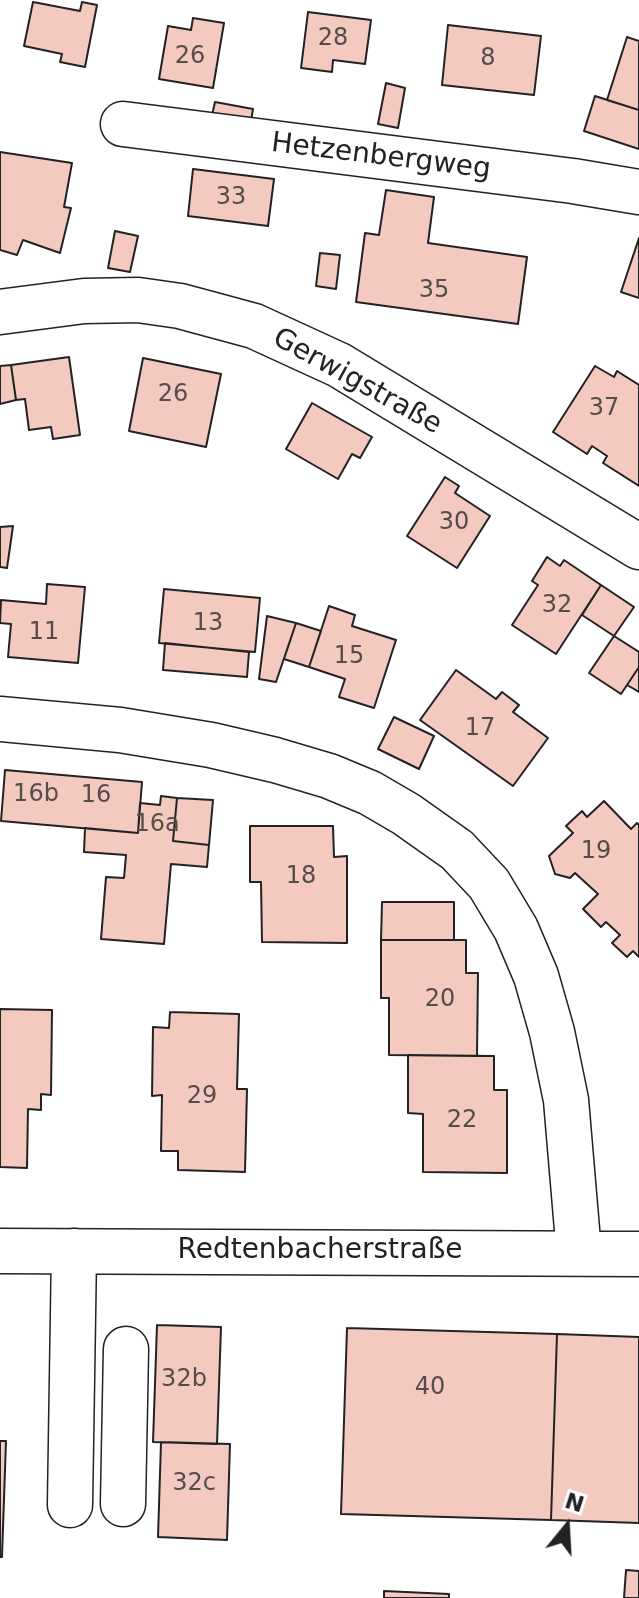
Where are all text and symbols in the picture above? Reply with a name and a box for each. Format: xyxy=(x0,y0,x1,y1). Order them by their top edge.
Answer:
house number: 28 xyxy=(318,25,348,53)
house number: 26 xyxy=(175,43,205,71)
house number: 8 xyxy=(480,45,496,73)
street label: Hetzenbergweg xyxy=(269,127,493,187)
house number: 33 xyxy=(216,184,246,212)
house number: 35 xyxy=(419,277,449,305)
street label: Gerwigstraße xyxy=(267,322,447,442)
house number: 26 xyxy=(158,381,188,409)
house number: 37 xyxy=(589,395,619,423)
house number: 30 xyxy=(439,509,469,537)
house number: 32 xyxy=(542,592,572,620)
house number: 13 xyxy=(193,610,223,638)
house number: 11 xyxy=(29,619,59,647)
house number: 15 xyxy=(334,643,364,671)
house number: 17 xyxy=(465,715,495,743)
house number: 16b xyxy=(13,781,59,809)
house number: 16 xyxy=(81,782,111,810)
house number: 16a xyxy=(134,811,180,839)
house number: 19 xyxy=(581,838,611,866)
house number: 18 xyxy=(286,863,316,891)
house number: 20 xyxy=(425,986,455,1014)
house number: 29 xyxy=(187,1083,217,1111)
house number: 22 xyxy=(447,1107,477,1135)
street label: Redtenbacherstraße xyxy=(177,1234,463,1268)
house number: 32b xyxy=(161,1366,207,1394)
house number: 40 xyxy=(415,1374,445,1402)
house number: 32c xyxy=(172,1470,216,1498)
north arrow xyxy=(527,1486,607,1566)
text: N xyxy=(562,1488,587,1517)

